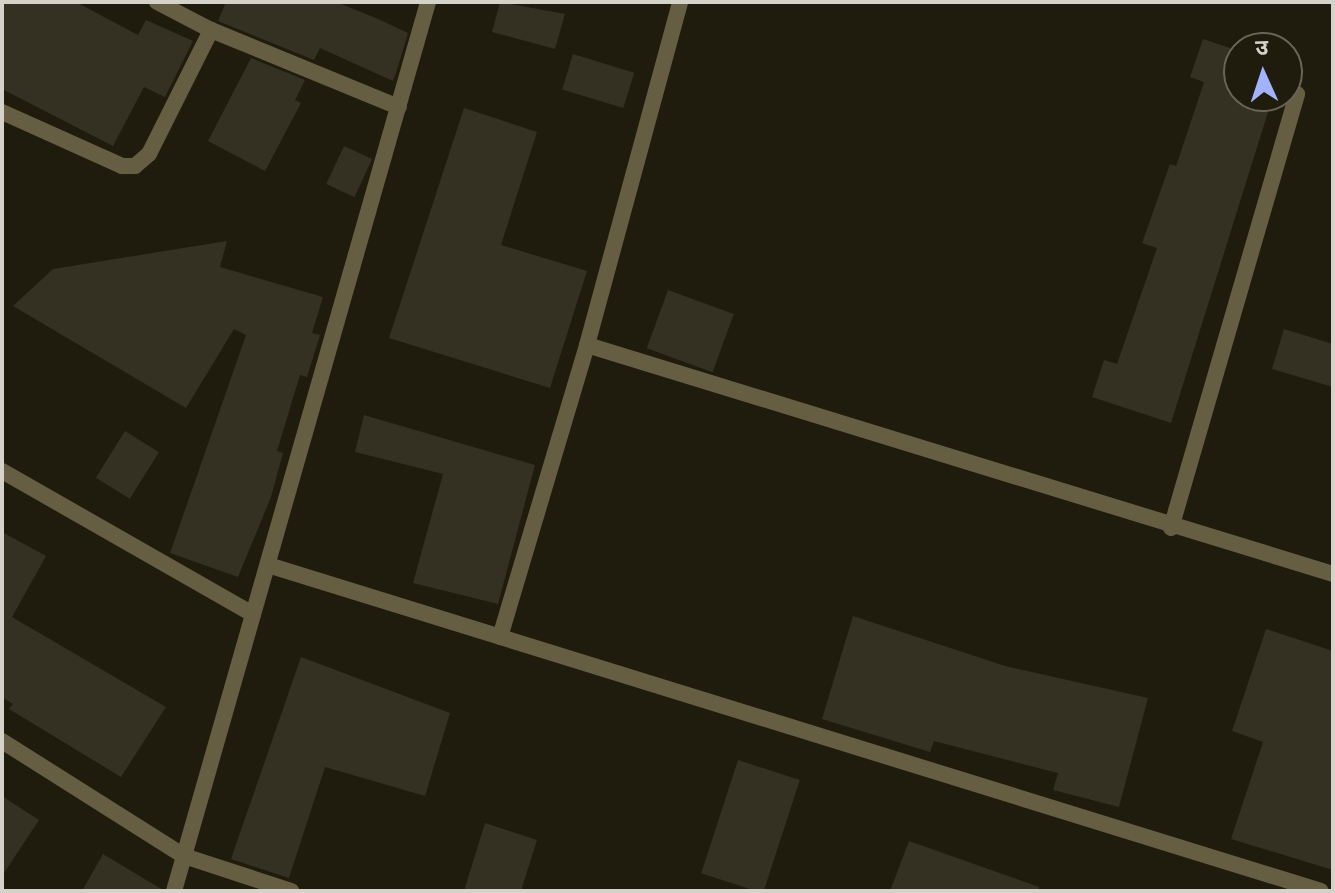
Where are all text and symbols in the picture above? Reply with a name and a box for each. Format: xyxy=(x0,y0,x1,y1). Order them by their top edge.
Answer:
north arrow xyxy=(1223,32,1303,112)
text: उ xyxy=(1255,36,1269,63)

